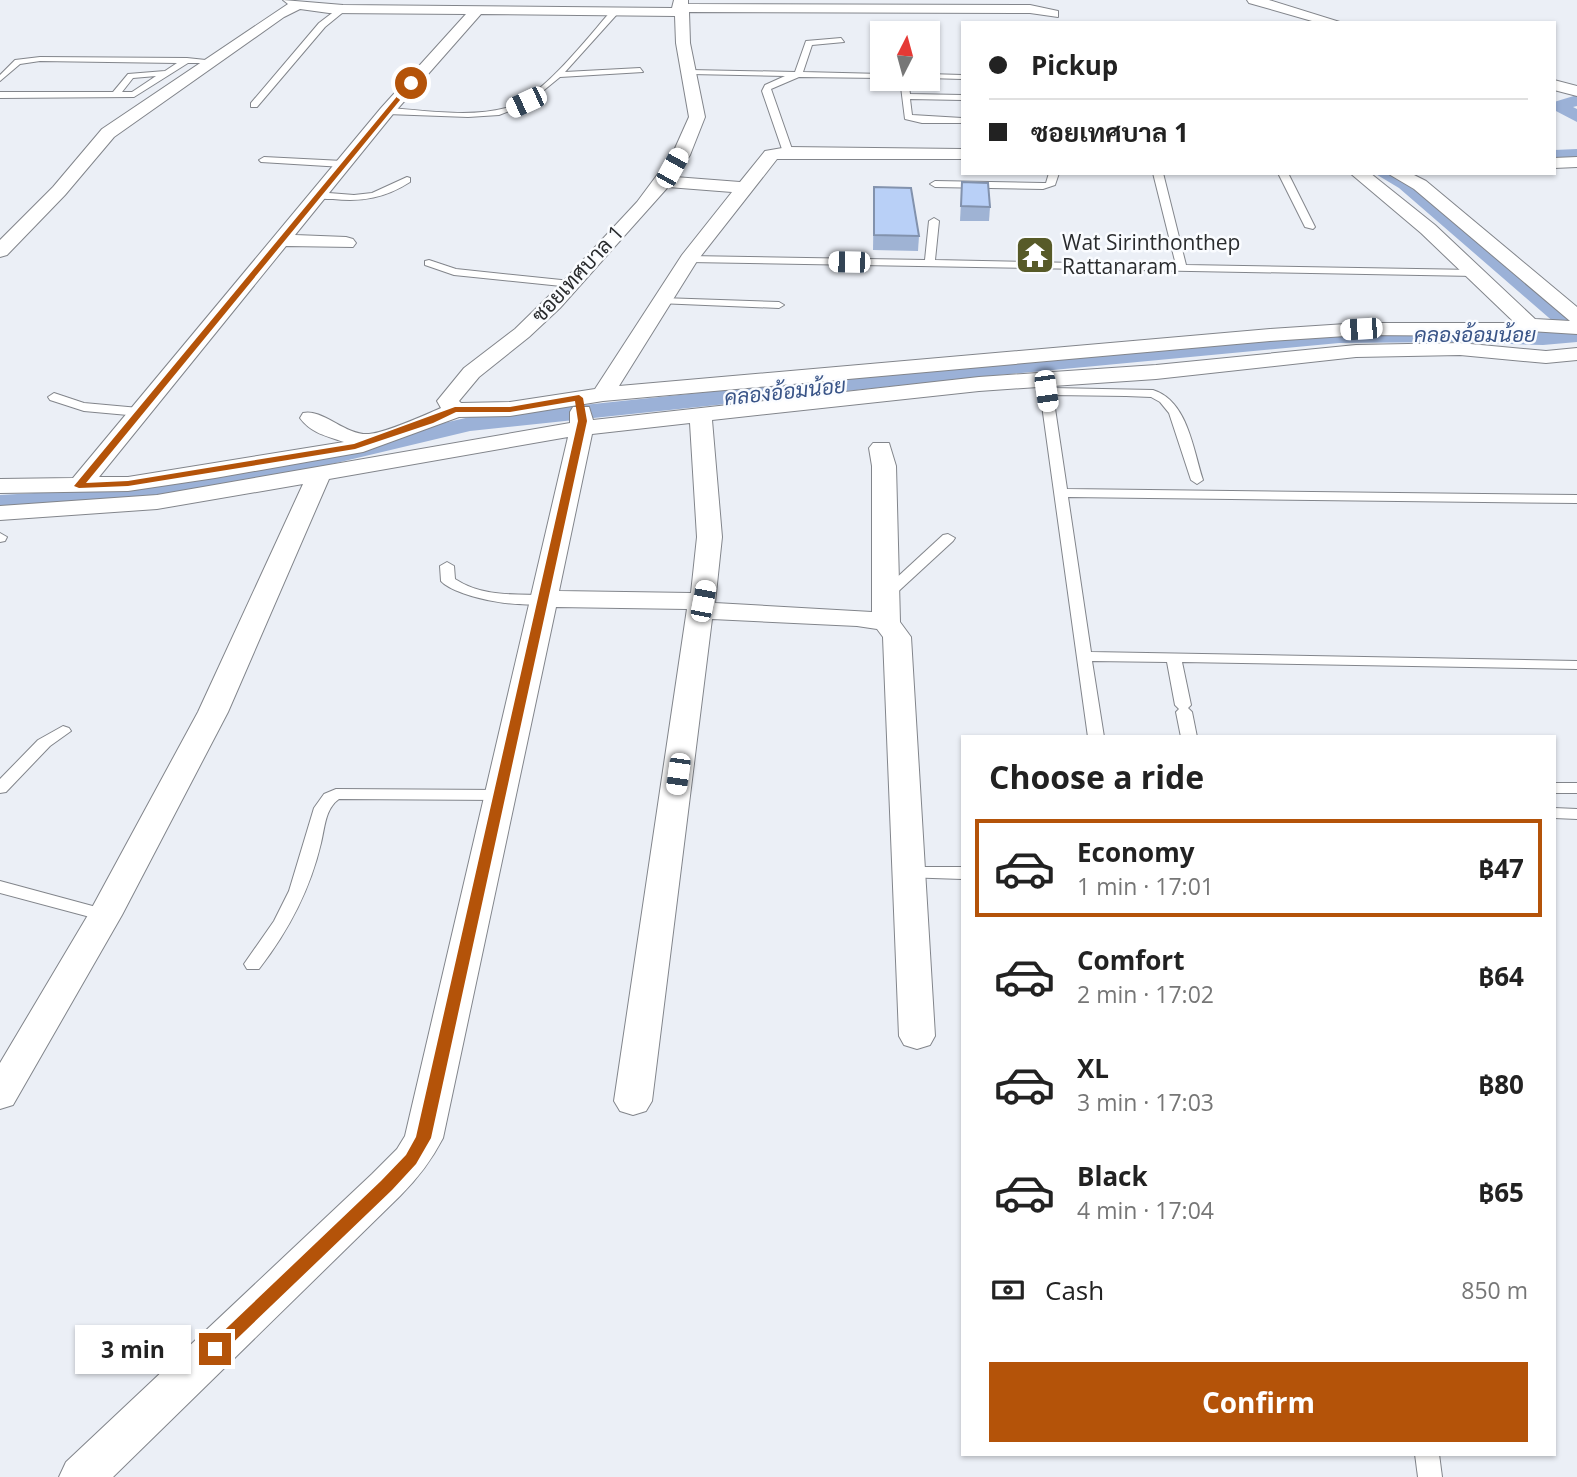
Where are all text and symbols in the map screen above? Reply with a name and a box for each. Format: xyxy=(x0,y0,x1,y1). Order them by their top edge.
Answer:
north arrow xyxy=(870,21,940,91)
map controls xyxy=(870,21,940,91)
text: Pickup xyxy=(1031,47,1118,83)
route start xyxy=(395,67,427,99)
car xyxy=(503,84,550,120)
text: ซอยเทศบาล 1 xyxy=(1031,114,1189,150)
car xyxy=(653,145,692,191)
street label: ซอยเทศบาล 1 xyxy=(525,219,630,328)
place label: Wat Sirinthonthep Rattanaram xyxy=(1062,228,1240,280)
temple icon: Wat Sirinthonthep Rattanaram xyxy=(1014,234,1056,276)
car xyxy=(828,251,871,273)
car xyxy=(1340,317,1383,341)
water label: คลองอ้อมน้อย xyxy=(1414,320,1536,348)
car xyxy=(1033,369,1060,413)
water label: คลองอ้อมน้อย xyxy=(723,371,847,411)
car xyxy=(689,578,718,624)
car xyxy=(665,752,692,796)
text: Choose a ride xyxy=(989,755,1204,798)
text: Economy xyxy=(1077,834,1195,870)
icon: car xyxy=(993,837,1056,900)
text: ฿47 xyxy=(1479,850,1524,886)
text: 1 min · 17:01 xyxy=(1077,870,1214,902)
text: Comfort xyxy=(1077,942,1184,978)
icon: car xyxy=(993,945,1056,1008)
text: ฿64 xyxy=(1479,958,1524,994)
text: 2 min · 17:02 xyxy=(1077,978,1214,1010)
text: XL xyxy=(1077,1050,1109,1086)
icon: car xyxy=(993,1053,1056,1116)
text: ฿80 xyxy=(1479,1066,1524,1102)
text: 3 min · 17:03 xyxy=(1077,1086,1214,1118)
text: Black xyxy=(1077,1158,1148,1194)
icon: car xyxy=(993,1161,1056,1224)
text: ฿65 xyxy=(1479,1174,1524,1210)
text: 4 min · 17:04 xyxy=(1077,1194,1214,1226)
icon: cash xyxy=(989,1271,1027,1309)
text: Cash xyxy=(1045,1272,1104,1308)
text: 850 m xyxy=(1461,1274,1528,1306)
callout: 3 min xyxy=(75,1324,190,1374)
text: 3 min xyxy=(101,1333,165,1365)
route end xyxy=(199,1333,231,1365)
button: Confirm xyxy=(989,1362,1528,1442)

